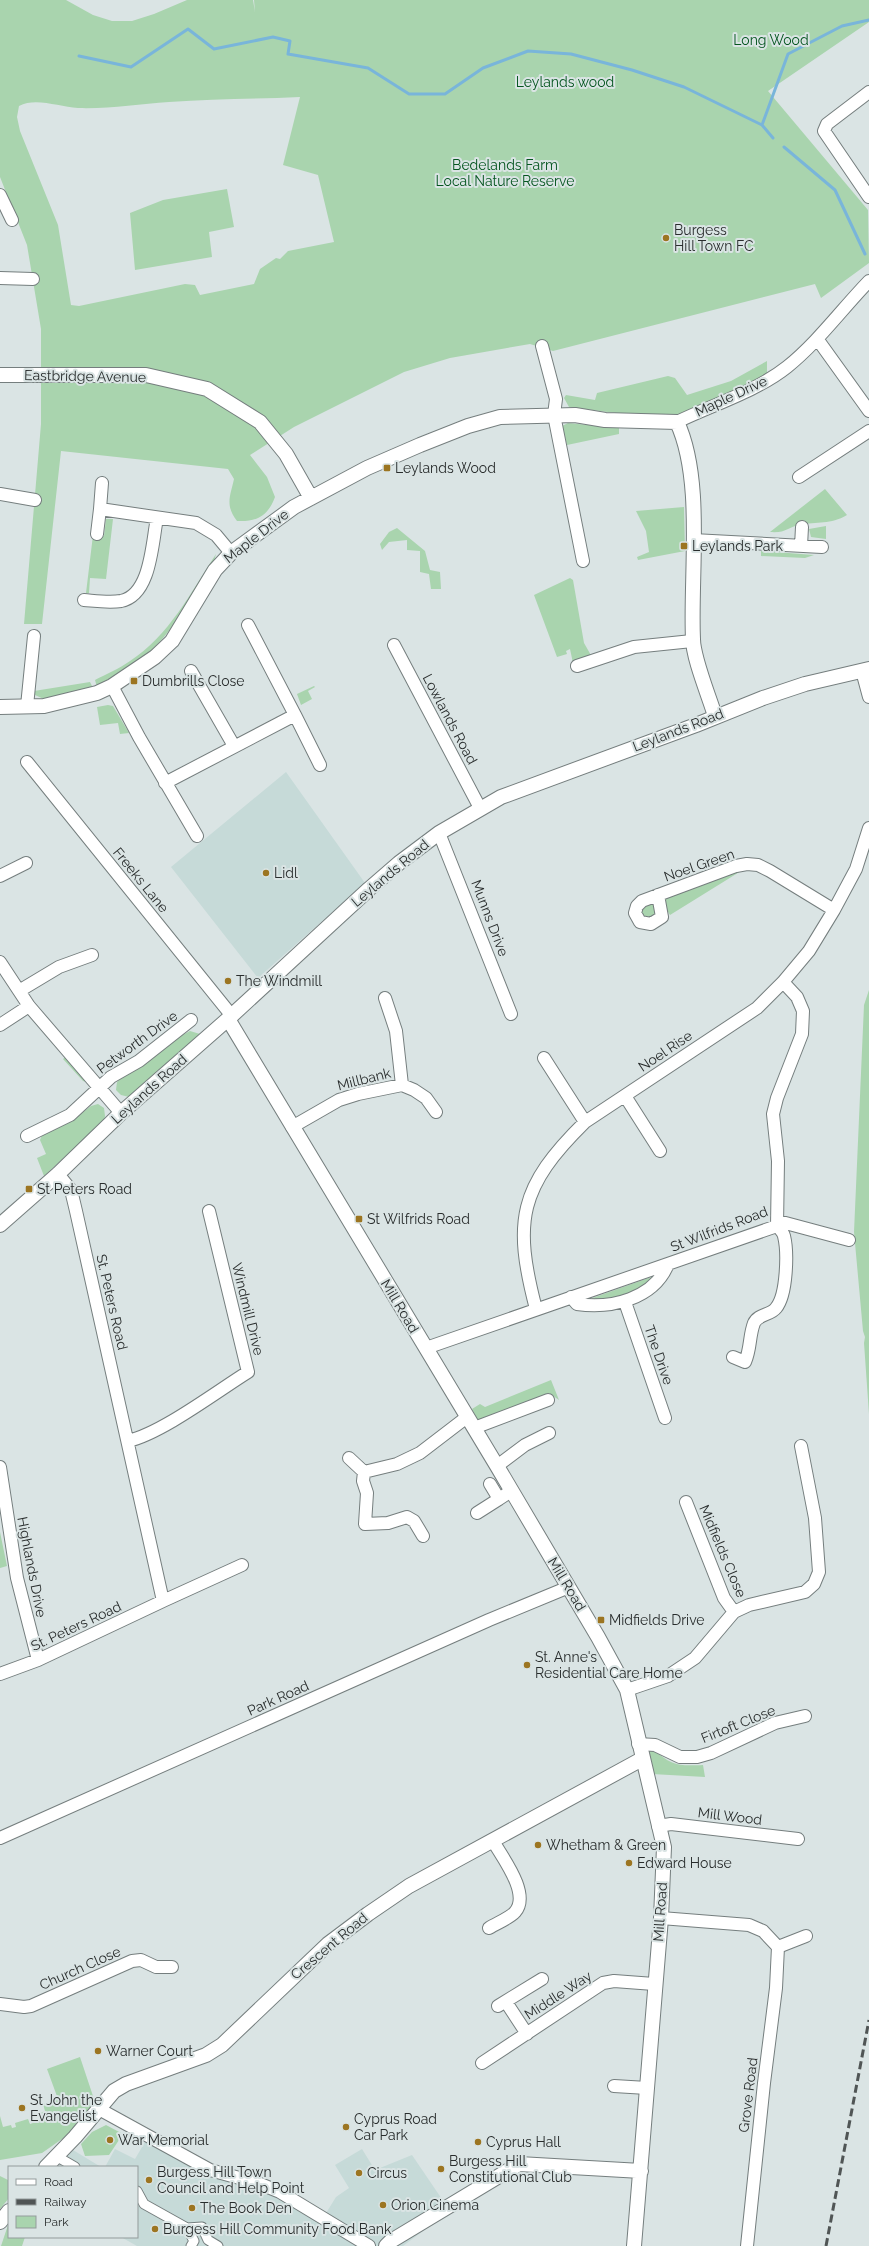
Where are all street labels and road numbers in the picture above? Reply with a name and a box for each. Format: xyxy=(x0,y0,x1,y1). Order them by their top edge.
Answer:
street label: Eastbridge Avenue xyxy=(24,367,146,385)
street label: Maple Drive xyxy=(693,372,769,420)
street label: Maple Drive xyxy=(221,506,291,566)
street label: Lowlands Road xyxy=(420,671,480,767)
street label: Leylands Road xyxy=(630,705,726,755)
street label: Leylands Road xyxy=(348,836,432,910)
street label: Freeks Lane xyxy=(110,844,172,916)
street label: Noel Green xyxy=(662,845,736,885)
street label: Munns Drive xyxy=(468,877,512,959)
street label: Petworth Drive xyxy=(94,1007,180,1077)
street label: Noel Rise xyxy=(635,1027,695,1075)
street label: Leylands Road xyxy=(108,1051,190,1127)
street label: Millbank xyxy=(335,1064,393,1093)
street label: St Wilfrids Road xyxy=(668,1203,770,1255)
street label: St. Peters Road xyxy=(93,1253,131,1351)
street label: Windmill Drive xyxy=(229,1261,267,1357)
street label: Mill Road xyxy=(378,1276,422,1336)
street label: The Drive xyxy=(641,1323,677,1387)
street label: Midfields Close xyxy=(696,1502,750,1600)
street label: Highlands Drive xyxy=(14,1515,50,1619)
street label: Mill Road xyxy=(545,1554,589,1614)
street label: St. Peters Road xyxy=(28,1598,124,1654)
street label: Park Road xyxy=(245,1677,311,1719)
street label: Firtoft Close xyxy=(699,1702,777,1746)
street label: Mill Wood xyxy=(697,1804,763,1828)
street label: Mill Road xyxy=(650,1882,670,1942)
street label: Crescent Road xyxy=(287,1909,371,1983)
street label: Church Close xyxy=(37,1943,123,1993)
street label: Middle Way xyxy=(521,1967,595,2023)
street label: Grove Road xyxy=(735,2057,761,2133)

